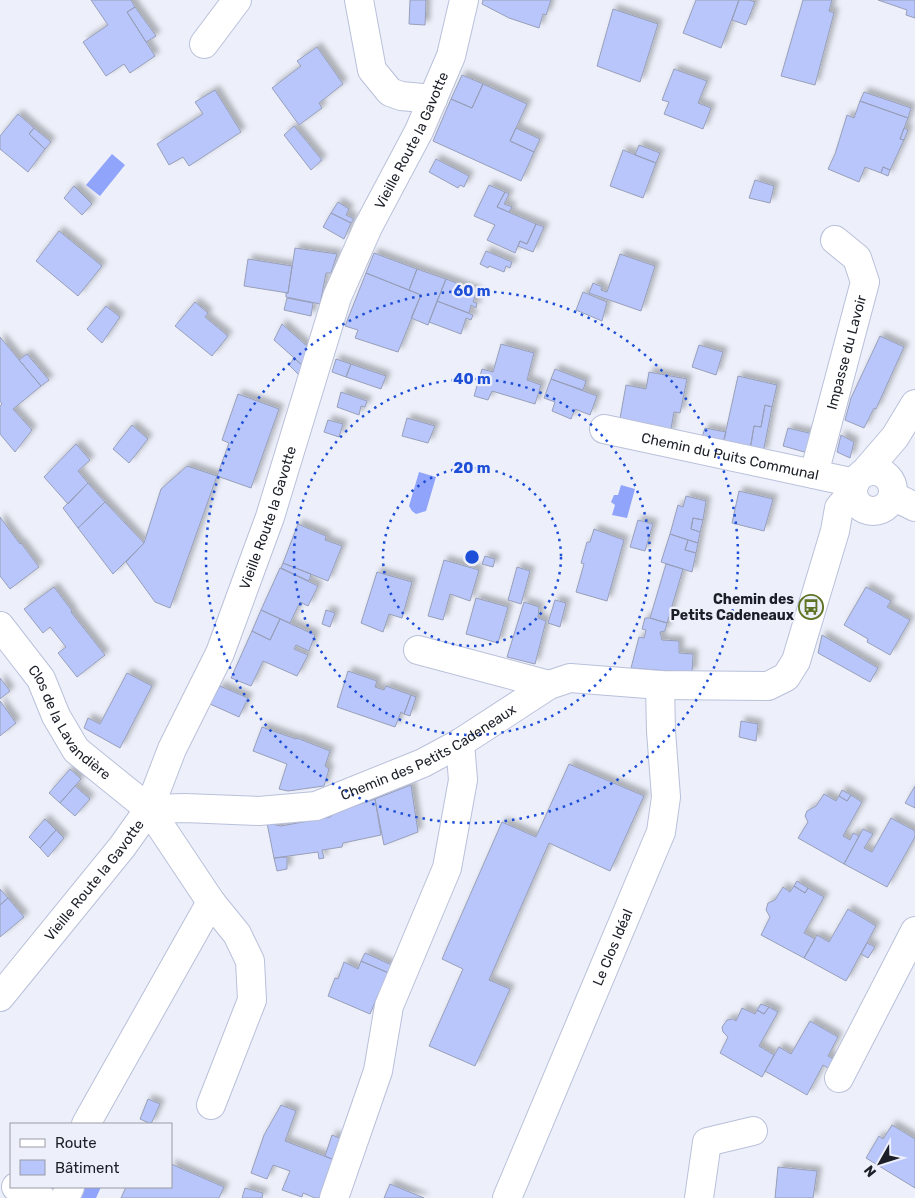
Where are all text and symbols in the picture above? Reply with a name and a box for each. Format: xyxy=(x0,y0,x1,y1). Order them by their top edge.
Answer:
street label: Vieille Route la Gavotte xyxy=(371,69,452,212)
text: 60 m xyxy=(454,282,490,300)
street label: Impasse du Lavoir xyxy=(823,292,870,411)
text: 40 m xyxy=(453,370,491,388)
street label: Chemin du Puits Communal xyxy=(640,429,820,483)
street label: Vieille Route la Gavotte xyxy=(236,444,300,592)
text: 20 m xyxy=(454,459,490,477)
centre of rings xyxy=(463,548,481,566)
place label: Chemin des Petits Cadeneaux xyxy=(671,591,795,624)
bus stop icon: Chemin des Petits Cadeneaux xyxy=(798,594,824,620)
street label: Clos de la Lavandière xyxy=(25,661,114,783)
street label: Chemin des Petits Cadeneaux xyxy=(338,700,519,804)
street label: Vieille Route la Gavotte xyxy=(41,816,147,944)
street label: Le Clos Idéal xyxy=(589,906,636,988)
legend xyxy=(10,1123,172,1188)
text: Route xyxy=(55,1134,97,1152)
north arrow xyxy=(855,1138,905,1188)
text: Bâtiment xyxy=(55,1159,119,1177)
text: N xyxy=(861,1162,880,1180)

